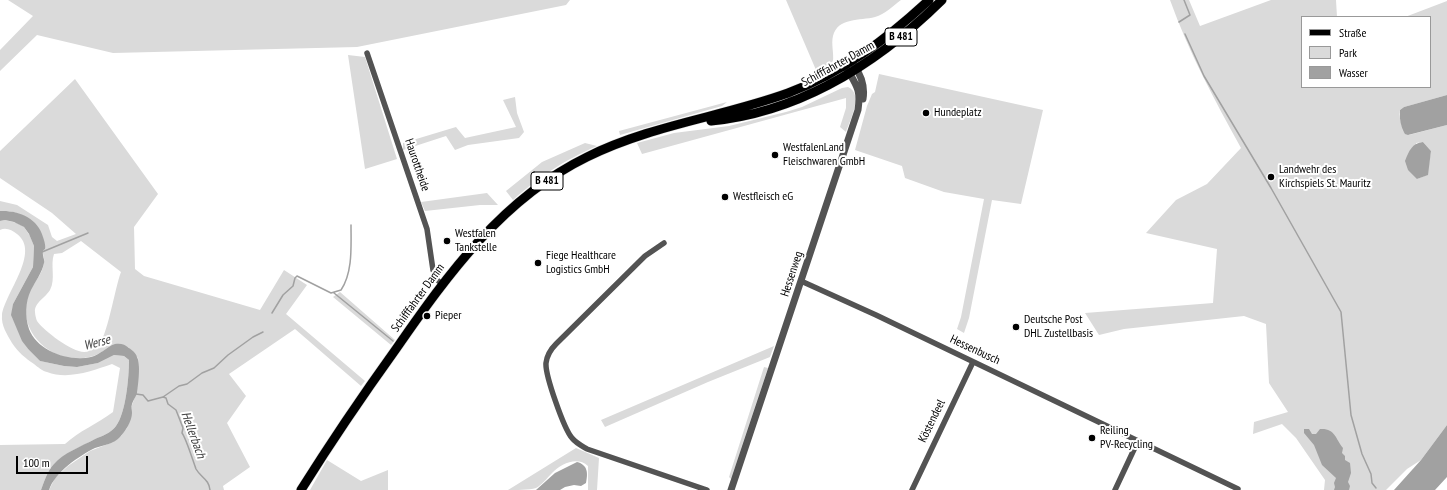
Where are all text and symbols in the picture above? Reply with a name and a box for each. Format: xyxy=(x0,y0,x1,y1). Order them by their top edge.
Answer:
legend xyxy=(1301,16,1431,88)
text: Straße xyxy=(1339,25,1366,40)
road number: B 481 xyxy=(885,28,917,46)
street label: Schifffahrter Damm xyxy=(799,38,877,90)
text: Park xyxy=(1339,45,1357,60)
text: Wasser xyxy=(1339,65,1368,80)
place label: Hundeplatz xyxy=(934,106,981,120)
marker: Hundeplatz xyxy=(921,108,931,118)
street label: Haurottheide xyxy=(401,137,433,193)
place label: WestfalenLand Fleischwaren GmbH xyxy=(783,141,865,169)
marker: WestfalenLand Fleischwaren GmbH xyxy=(770,150,780,160)
place label: Landwehr des Kirchspiels St. Mauritz xyxy=(1279,163,1371,191)
road number: B 481 xyxy=(531,172,563,190)
marker: Landwehr des Kirchspiels St. Mauritz xyxy=(1266,172,1276,182)
place label: Westfleisch eG xyxy=(733,190,793,204)
marker: Westfleisch eG xyxy=(720,192,730,202)
place label: Westfalen Tankstelle xyxy=(455,227,497,255)
marker: Westfalen Tankstelle xyxy=(442,236,452,246)
place label: Fiege Healthcare Logistics GmbH xyxy=(546,249,616,277)
street label: Hessenweg xyxy=(778,250,806,298)
marker: Fiege Healthcare Logistics GmbH xyxy=(533,258,543,268)
street label: Schifffahrter Damm xyxy=(388,261,448,335)
place label: Pieper xyxy=(435,309,461,323)
marker: Pieper xyxy=(422,311,432,321)
place label: Deutsche Post DHL Zustellbasis xyxy=(1024,313,1093,341)
marker: Deutsche Post DHL Zustellbasis xyxy=(1011,322,1021,332)
water label: Werse xyxy=(82,332,112,354)
street label: Hessenbusch xyxy=(948,332,1002,368)
street label: Köstendeel xyxy=(915,397,949,445)
water label: Hellerbach xyxy=(177,410,209,460)
place label: Reiling PV-Recycling xyxy=(1100,424,1153,452)
marker: Reiling PV-Recycling xyxy=(1087,433,1097,443)
scale bar xyxy=(18,448,90,474)
text: 100 m xyxy=(23,455,50,470)

